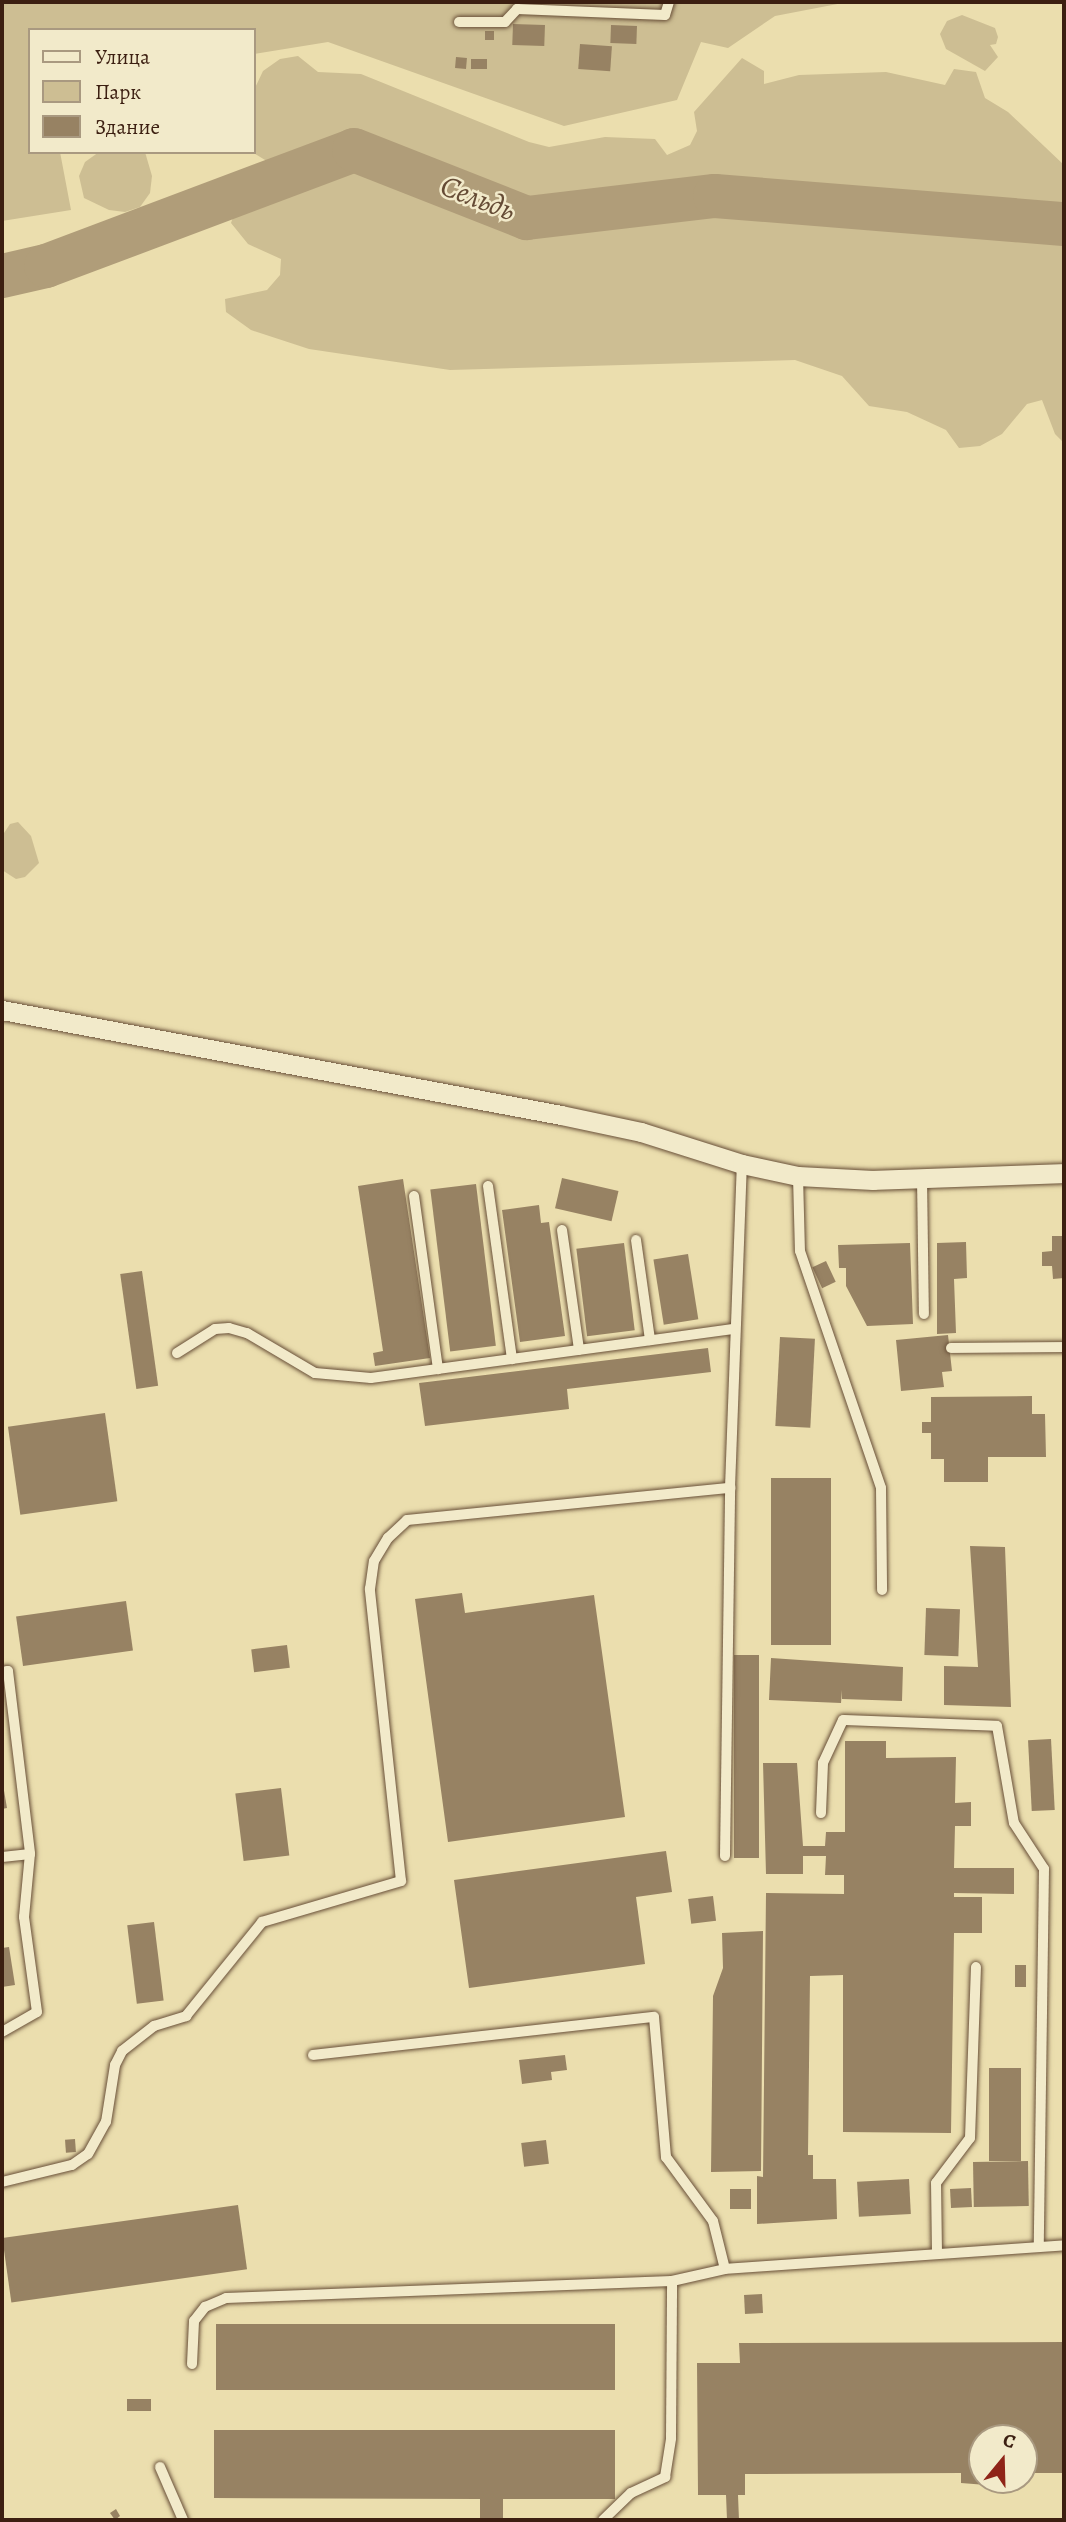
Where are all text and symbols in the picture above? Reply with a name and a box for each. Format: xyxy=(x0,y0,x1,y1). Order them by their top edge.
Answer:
legend xyxy=(28,28,256,154)
text: Улица xyxy=(95,43,150,71)
text: Парк xyxy=(95,78,141,106)
text: Здание xyxy=(95,113,160,141)
water label: Сельдь xyxy=(436,167,520,229)
north arrow xyxy=(968,2424,1038,2494)
text: С xyxy=(999,2427,1019,2455)

